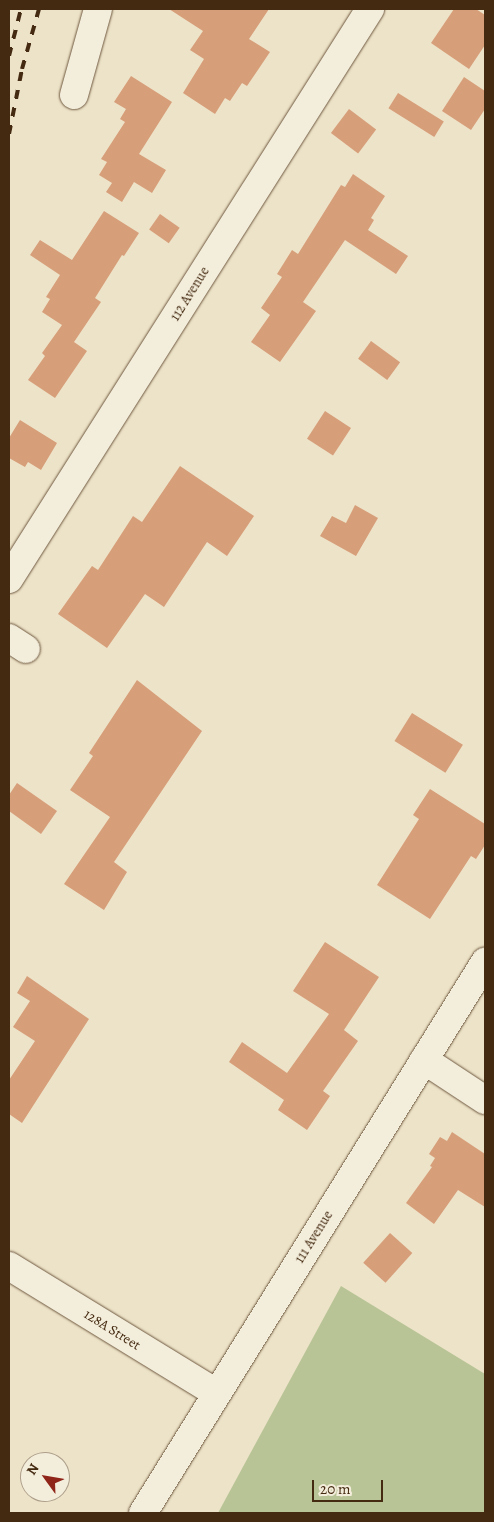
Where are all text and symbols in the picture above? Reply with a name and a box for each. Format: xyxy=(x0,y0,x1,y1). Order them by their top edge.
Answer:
street label: 112 Avenue xyxy=(167,264,213,324)
street label: 111 Avenue xyxy=(291,1208,337,1266)
street label: 128A Street xyxy=(81,1306,143,1354)
north arrow xyxy=(20,1452,70,1502)
text: N xyxy=(22,1460,43,1479)
scale bar xyxy=(314,1470,385,1502)
text: 20 m xyxy=(320,1479,351,1499)

